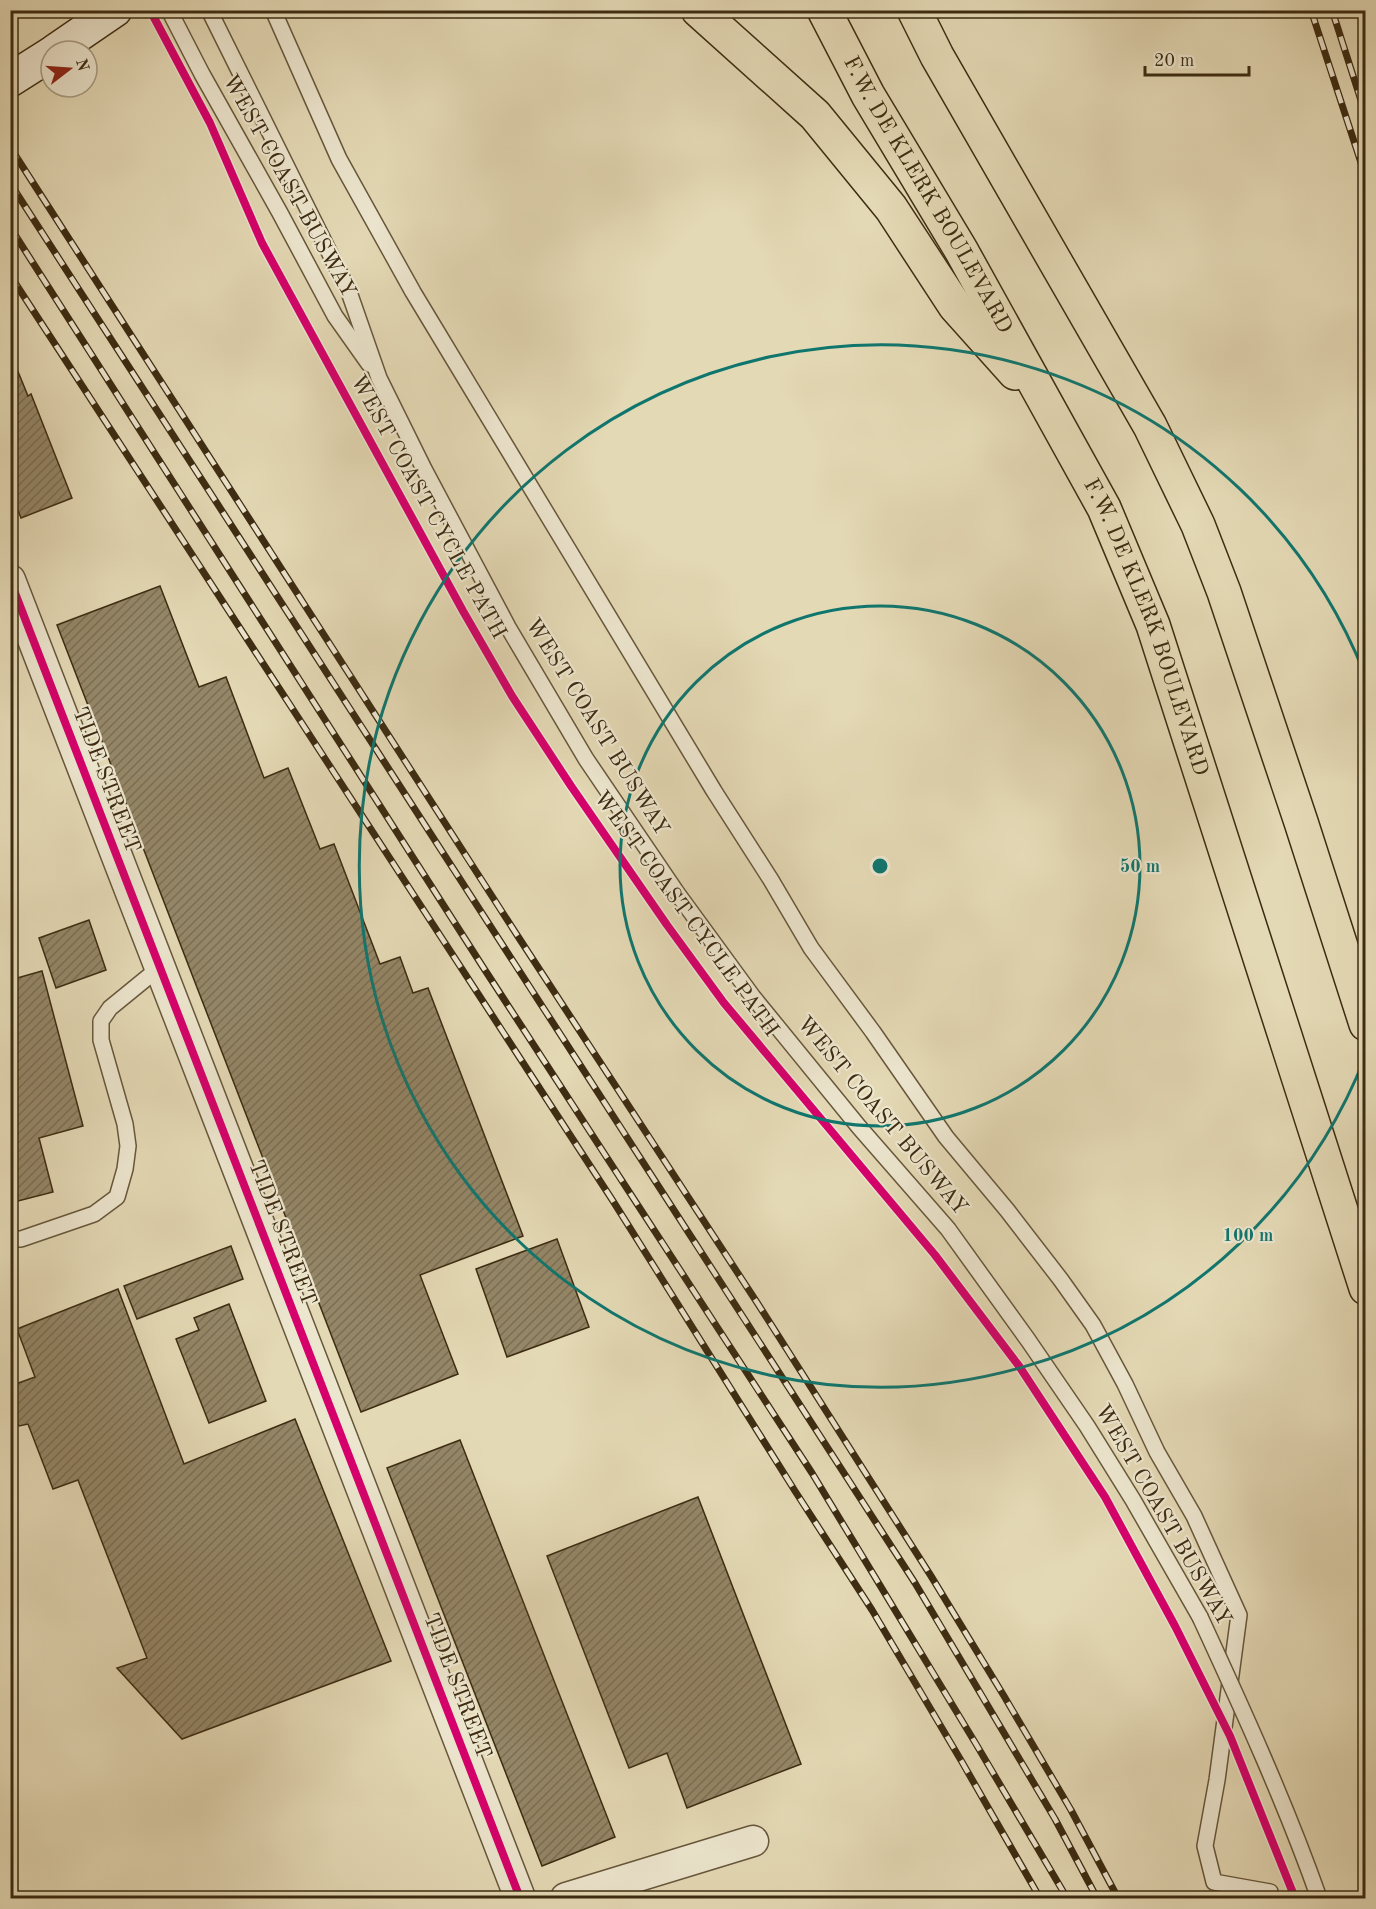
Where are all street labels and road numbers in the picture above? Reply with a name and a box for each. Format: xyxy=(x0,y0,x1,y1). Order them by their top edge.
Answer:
street label: F.W. DE KLERK BOULEVARD xyxy=(839,53,1016,337)
street label: WEST COAST BUSWAY xyxy=(218,71,360,301)
street label: WEST COAST CYCLE PATH xyxy=(346,371,510,643)
street label: F.W. DE KLERK BOULEVARD xyxy=(1079,475,1212,779)
street label: WEST COAST BUSWAY xyxy=(521,615,673,839)
street label: TIDE STREET xyxy=(68,704,144,856)
street label: WEST COAST CYCLE PATH xyxy=(589,787,783,1041)
street label: WEST COAST BUSWAY xyxy=(793,1013,971,1219)
street label: TIDE STREET xyxy=(244,1157,320,1309)
street label: WEST COAST BUSWAY xyxy=(1091,1401,1235,1629)
street label: TIDE STREET xyxy=(419,1610,495,1762)

